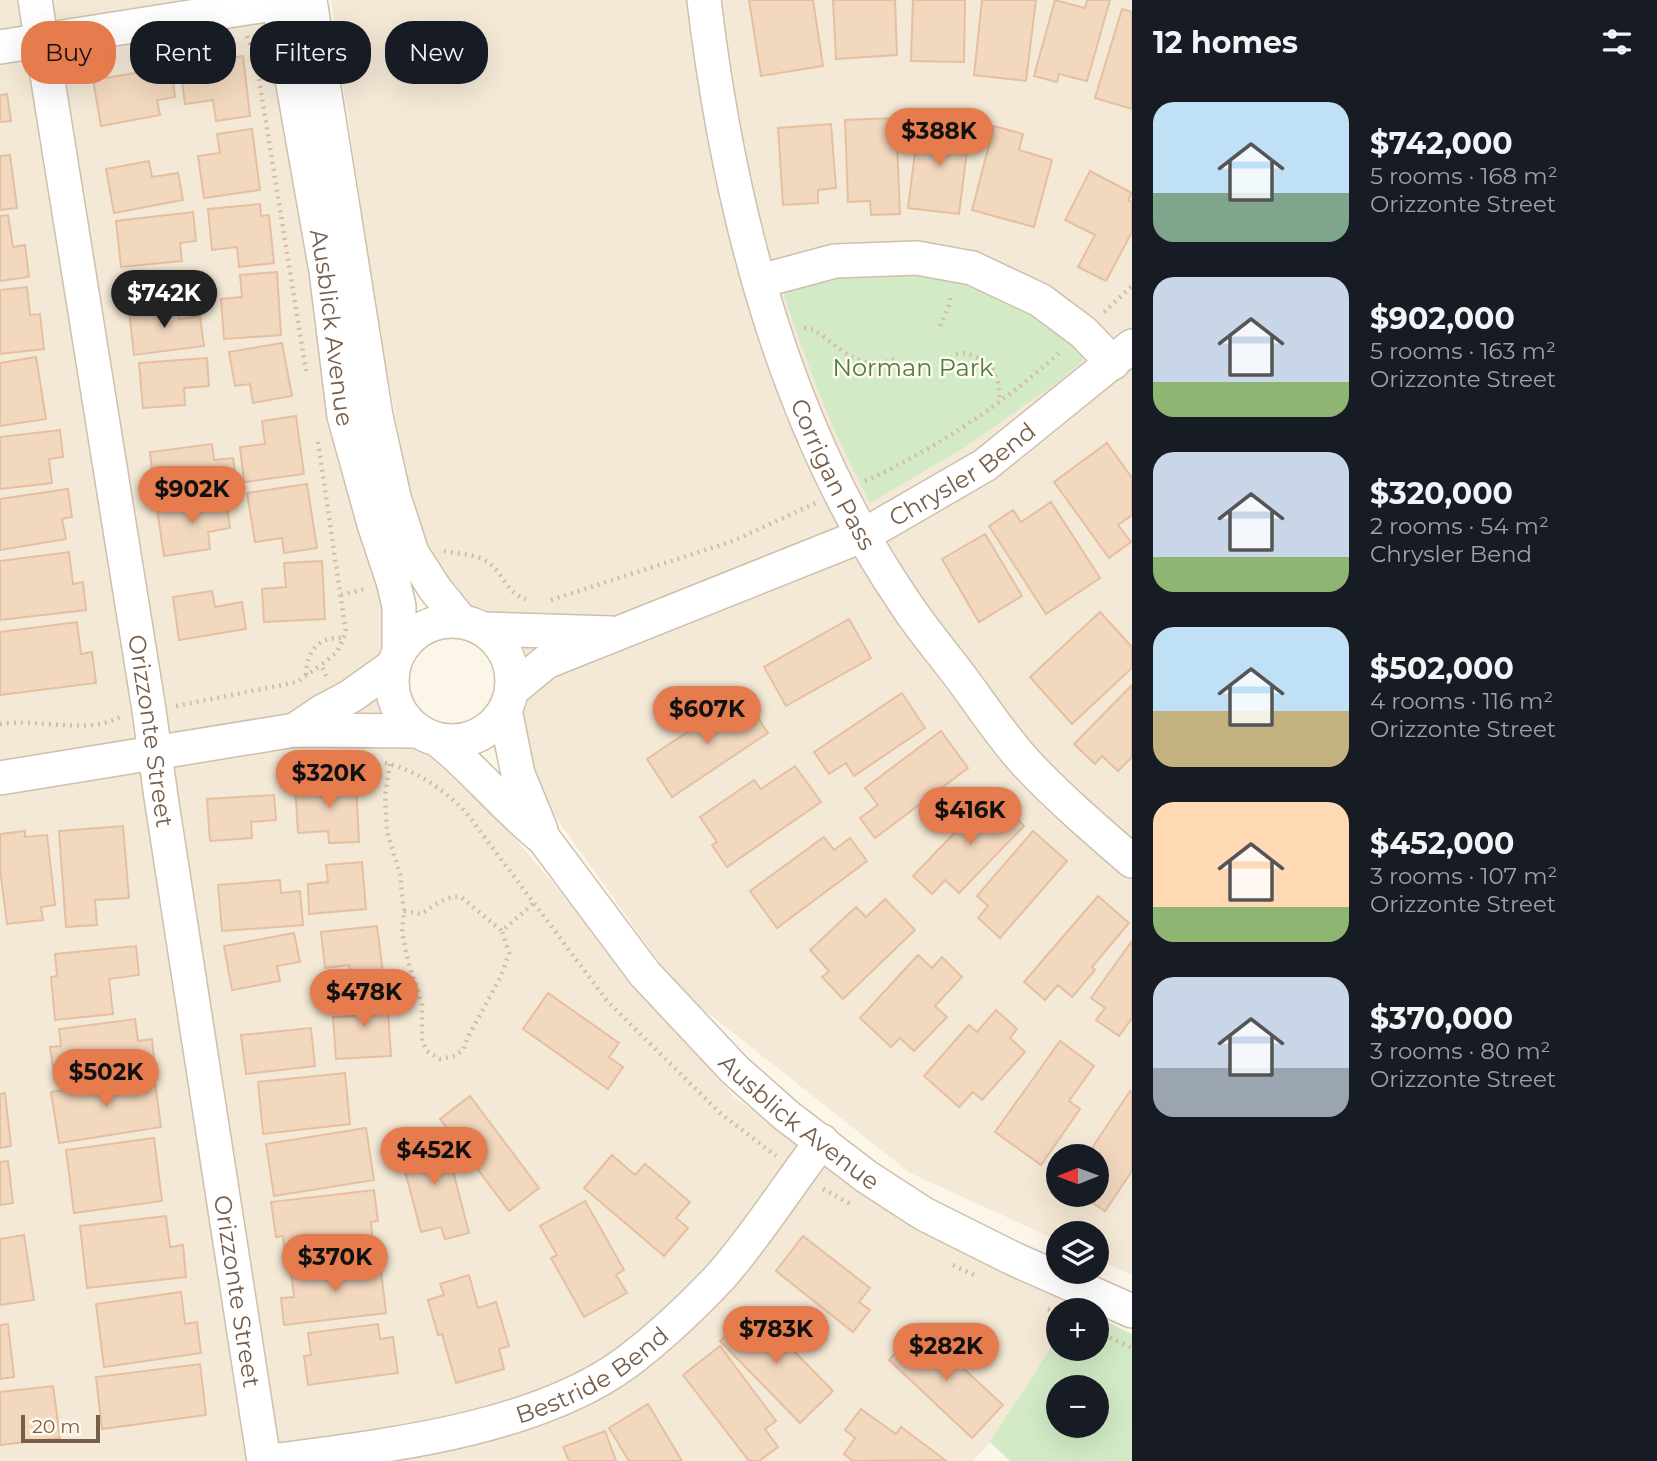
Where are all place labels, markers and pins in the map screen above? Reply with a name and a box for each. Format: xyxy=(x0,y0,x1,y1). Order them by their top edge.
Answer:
pin: $388K xyxy=(890,108,988,168)
pin: $742K xyxy=(115,270,213,330)
pin: $902K xyxy=(143,466,241,526)
pin: $607K xyxy=(658,686,756,746)
pin: $320K xyxy=(280,750,378,810)
pin: $416K xyxy=(921,788,1019,847)
pin: $478K xyxy=(315,970,413,1029)
pin: $502K xyxy=(57,1050,155,1109)
pin: $452K xyxy=(385,1128,483,1187)
pin: $370K xyxy=(286,1234,384,1294)
pin: $783K xyxy=(727,1306,825,1366)
pin: $282K xyxy=(897,1324,995,1383)

